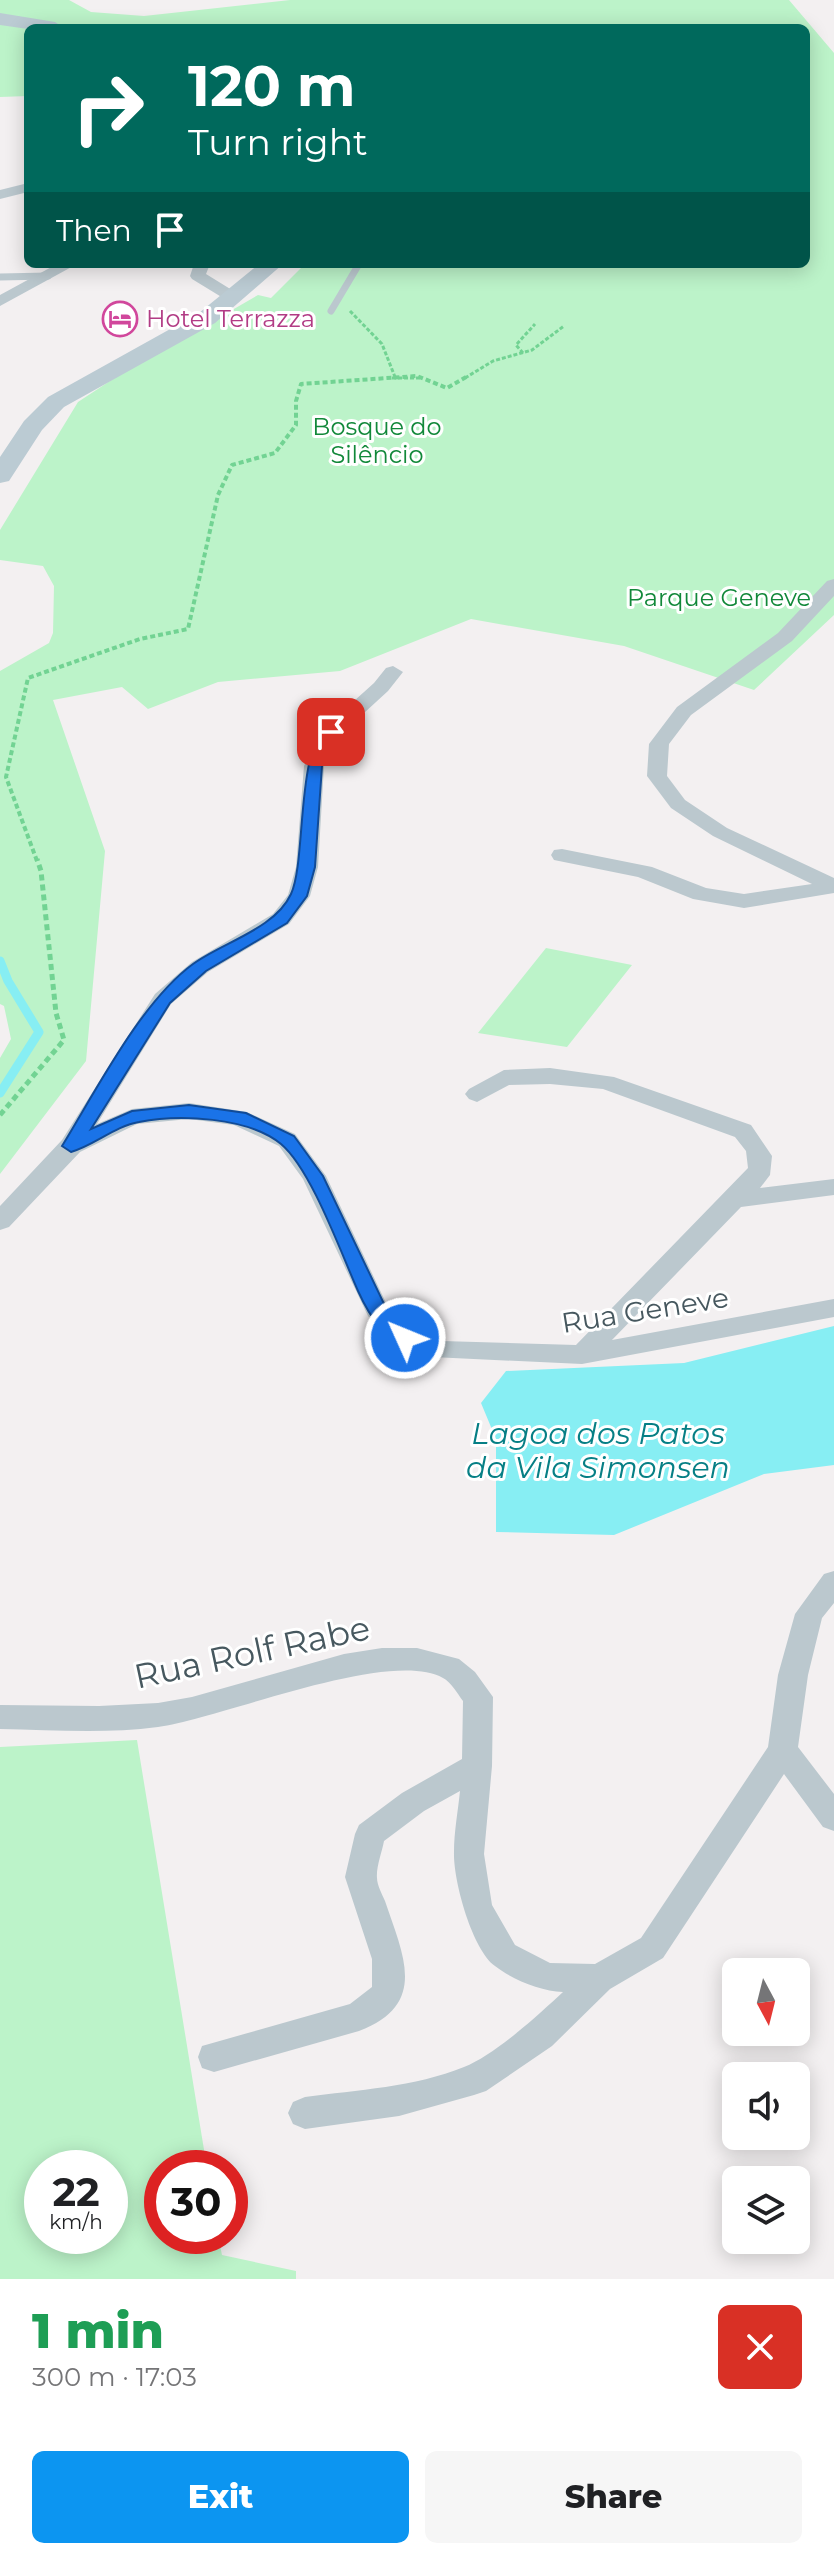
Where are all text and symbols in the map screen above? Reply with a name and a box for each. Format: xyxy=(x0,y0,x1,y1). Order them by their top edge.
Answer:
text: 120 m xyxy=(188,52,356,120)
icon: right xyxy=(56,56,160,160)
text: Turn right xyxy=(188,120,368,164)
icon: arrive xyxy=(148,208,192,252)
text: Then xyxy=(56,212,132,249)
hotel icon: Hotel Terrazza xyxy=(101,300,139,338)
place label: Hotel Terrazza xyxy=(146,304,315,333)
park label: Bosque do Silêncio xyxy=(312,412,442,469)
park label: Parque Geneve xyxy=(627,583,811,612)
pin xyxy=(297,698,365,766)
icon: arrive xyxy=(309,710,353,754)
street label: Rua Geneve xyxy=(559,1280,731,1340)
position arrow xyxy=(363,1296,447,1380)
water label: Lagoa dos Patos da Vila Simonsen xyxy=(466,1415,730,1486)
street label: Rua Rolf Rabe xyxy=(130,1607,374,1697)
north arrow xyxy=(722,1958,810,2046)
map controls xyxy=(722,1958,810,2254)
button: sound xyxy=(722,2062,810,2150)
speed limit sign: 30 xyxy=(144,2150,248,2254)
button: layers xyxy=(722,2166,810,2254)
text: 22 xyxy=(52,2167,100,2216)
text: km/h xyxy=(49,2210,103,2234)
text: 1 min xyxy=(32,2302,164,2360)
button: close xyxy=(718,2305,802,2389)
text: 300 m · 17:03 xyxy=(32,2361,197,2393)
button: Exit xyxy=(32,2451,409,2543)
button: Share xyxy=(425,2451,802,2543)

